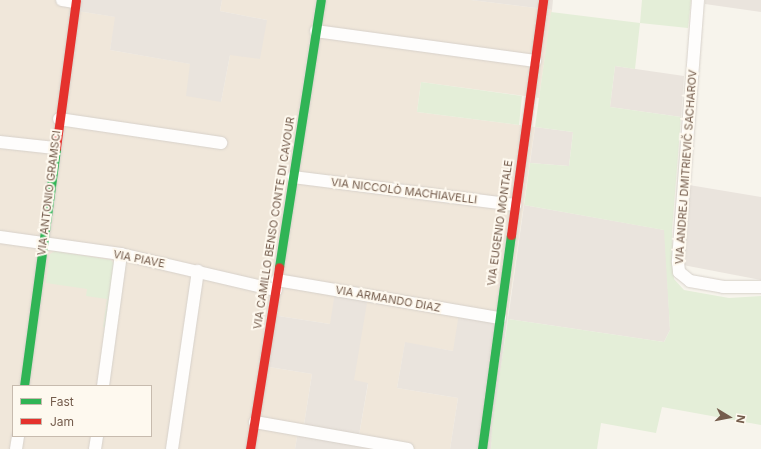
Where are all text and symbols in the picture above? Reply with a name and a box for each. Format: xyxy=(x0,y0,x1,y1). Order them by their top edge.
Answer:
street label: VIA ANDREJ DMITRIEVIČ SACHAROV xyxy=(673,69,699,265)
street label: VIA CAMILLO BENSO CONTE DI CAVOUR xyxy=(251,116,297,330)
street label: VIA ANTONIO GRAMSCI xyxy=(35,130,63,256)
street label: VIA EUGENIO MONTALE xyxy=(485,159,515,287)
street label: VIA NICCOLÒ MACHIAVELLI xyxy=(330,175,478,207)
street label: VIA PIAVE xyxy=(112,248,166,270)
street label: VIA ARMANDO DIAZ xyxy=(334,283,442,315)
legend xyxy=(12,385,152,437)
text: Fast xyxy=(50,394,74,409)
north arrow xyxy=(709,397,749,437)
text: Jam xyxy=(50,414,74,429)
text: N xyxy=(733,414,748,424)

